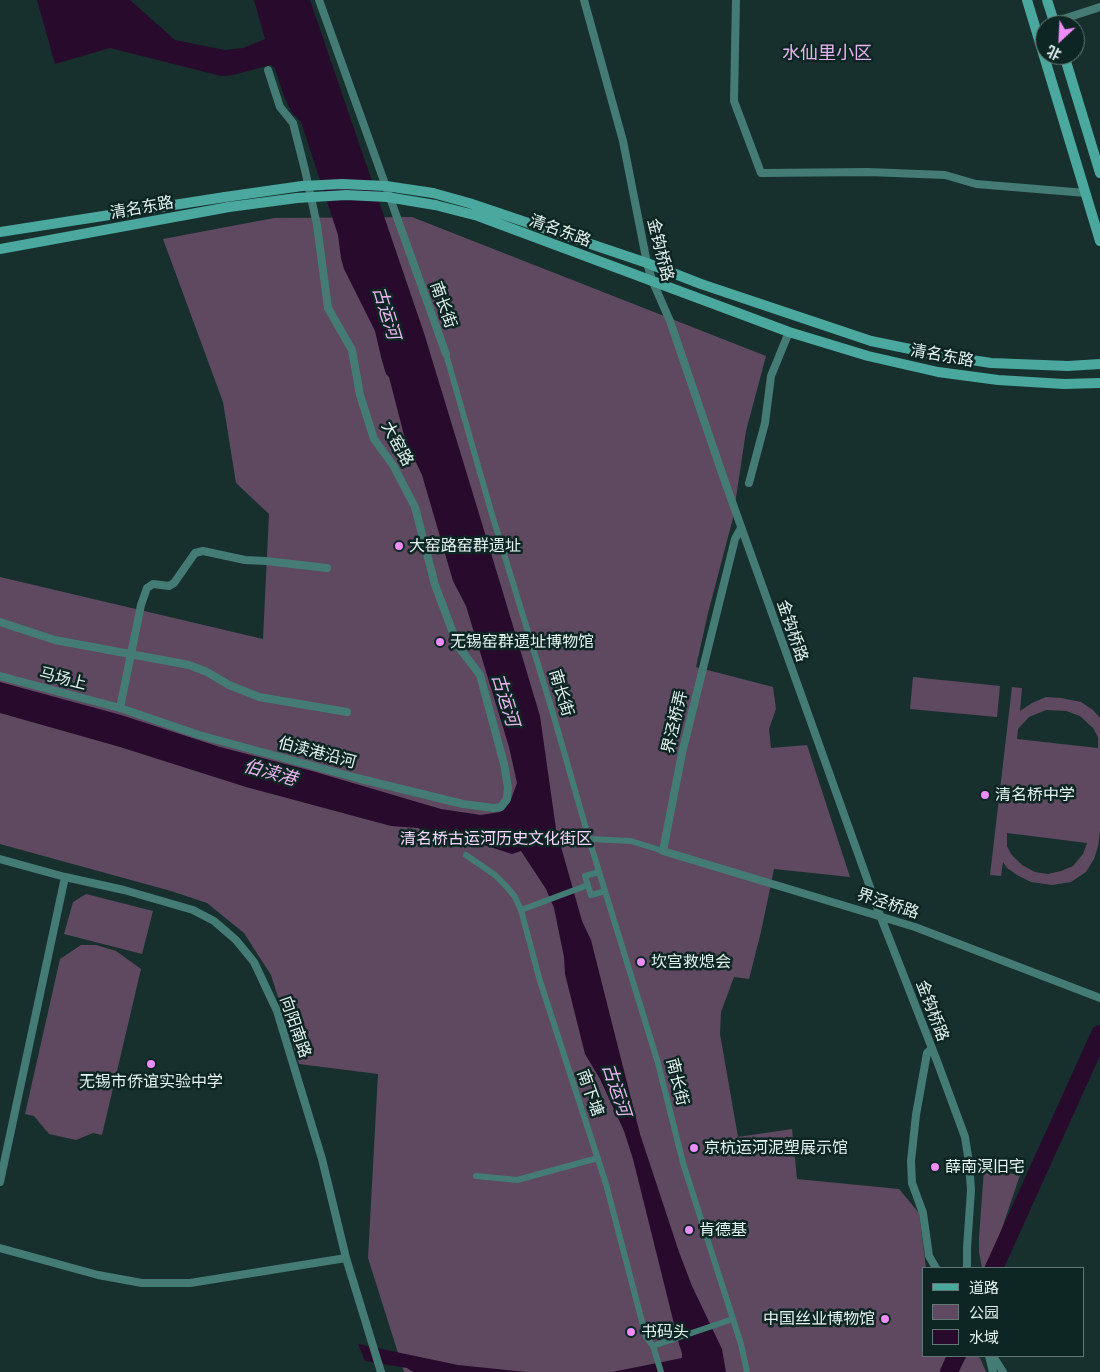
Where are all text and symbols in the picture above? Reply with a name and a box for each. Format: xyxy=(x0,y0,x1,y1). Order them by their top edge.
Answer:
north arrow xyxy=(1035,15,1085,65)
text: 北 xyxy=(1044,42,1064,64)
district label: 水仙里小区 xyxy=(782,43,872,65)
street label: 清名东路 xyxy=(109,193,175,223)
street label: 清名东路 xyxy=(527,211,593,251)
street label: 金钩桥路 xyxy=(643,217,677,283)
street label: 南长街 xyxy=(426,279,460,331)
water label: 古运河 xyxy=(368,284,404,342)
street label: 清名东路 xyxy=(909,341,975,371)
street label: 大窑路 xyxy=(377,418,417,470)
place label: 大窑路窑群遗址 xyxy=(409,536,521,556)
marker: 大窑路窑群遗址 xyxy=(393,540,405,552)
street label: 金钩桥路 xyxy=(773,598,811,664)
place label: 无锡窑群遗址博物馆 xyxy=(450,632,594,652)
marker: 无锡窑群遗址博物馆 xyxy=(434,636,446,648)
street label: 马场上 xyxy=(37,664,89,694)
street label: 南长街 xyxy=(545,667,577,719)
water label: 古运河 xyxy=(487,671,523,729)
street label: 界泾桥弄 xyxy=(658,689,692,755)
street label: 伯渎港沿河 xyxy=(276,733,358,773)
water label: 伯渎港 xyxy=(241,755,299,791)
place label: 清名桥中学 xyxy=(995,785,1075,805)
marker: 清名桥中学 xyxy=(979,789,991,801)
park label: 清名桥古运河历史文化街区 xyxy=(400,829,592,849)
street label: 界泾桥路 xyxy=(855,885,921,923)
place label: 坎宫救熄会 xyxy=(651,952,731,972)
marker: 坎宫救熄会 xyxy=(635,956,647,968)
street label: 金钩桥路 xyxy=(912,978,952,1044)
street label: 向阳南路 xyxy=(276,994,314,1060)
street label: 南长街 xyxy=(662,1056,692,1108)
marker: 无锡市侨谊实验中学 xyxy=(145,1058,157,1070)
water label: 古运河 xyxy=(597,1061,635,1119)
street label: 南下塘 xyxy=(573,1067,607,1119)
place label: 无锡市侨谊实验中学 xyxy=(79,1072,223,1092)
place label: 京杭运河泥塑展示馆 xyxy=(704,1138,848,1158)
marker: 京杭运河泥塑展示馆 xyxy=(688,1142,700,1154)
place label: 薛南溟旧宅 xyxy=(945,1157,1025,1177)
marker: 薛南溟旧宅 xyxy=(929,1161,941,1173)
place label: 肯德基 xyxy=(699,1220,747,1240)
marker: 肯德基 xyxy=(683,1224,695,1236)
legend xyxy=(922,1267,1085,1357)
text: 道路 xyxy=(969,1279,999,1297)
text: 公园 xyxy=(969,1304,999,1322)
place label: 中国丝业博物馆 xyxy=(763,1309,875,1329)
marker: 中国丝业博物馆 xyxy=(879,1313,891,1325)
place label: 书码头 xyxy=(641,1322,689,1342)
marker: 书码头 xyxy=(625,1326,637,1338)
text: 水域 xyxy=(969,1329,999,1347)

